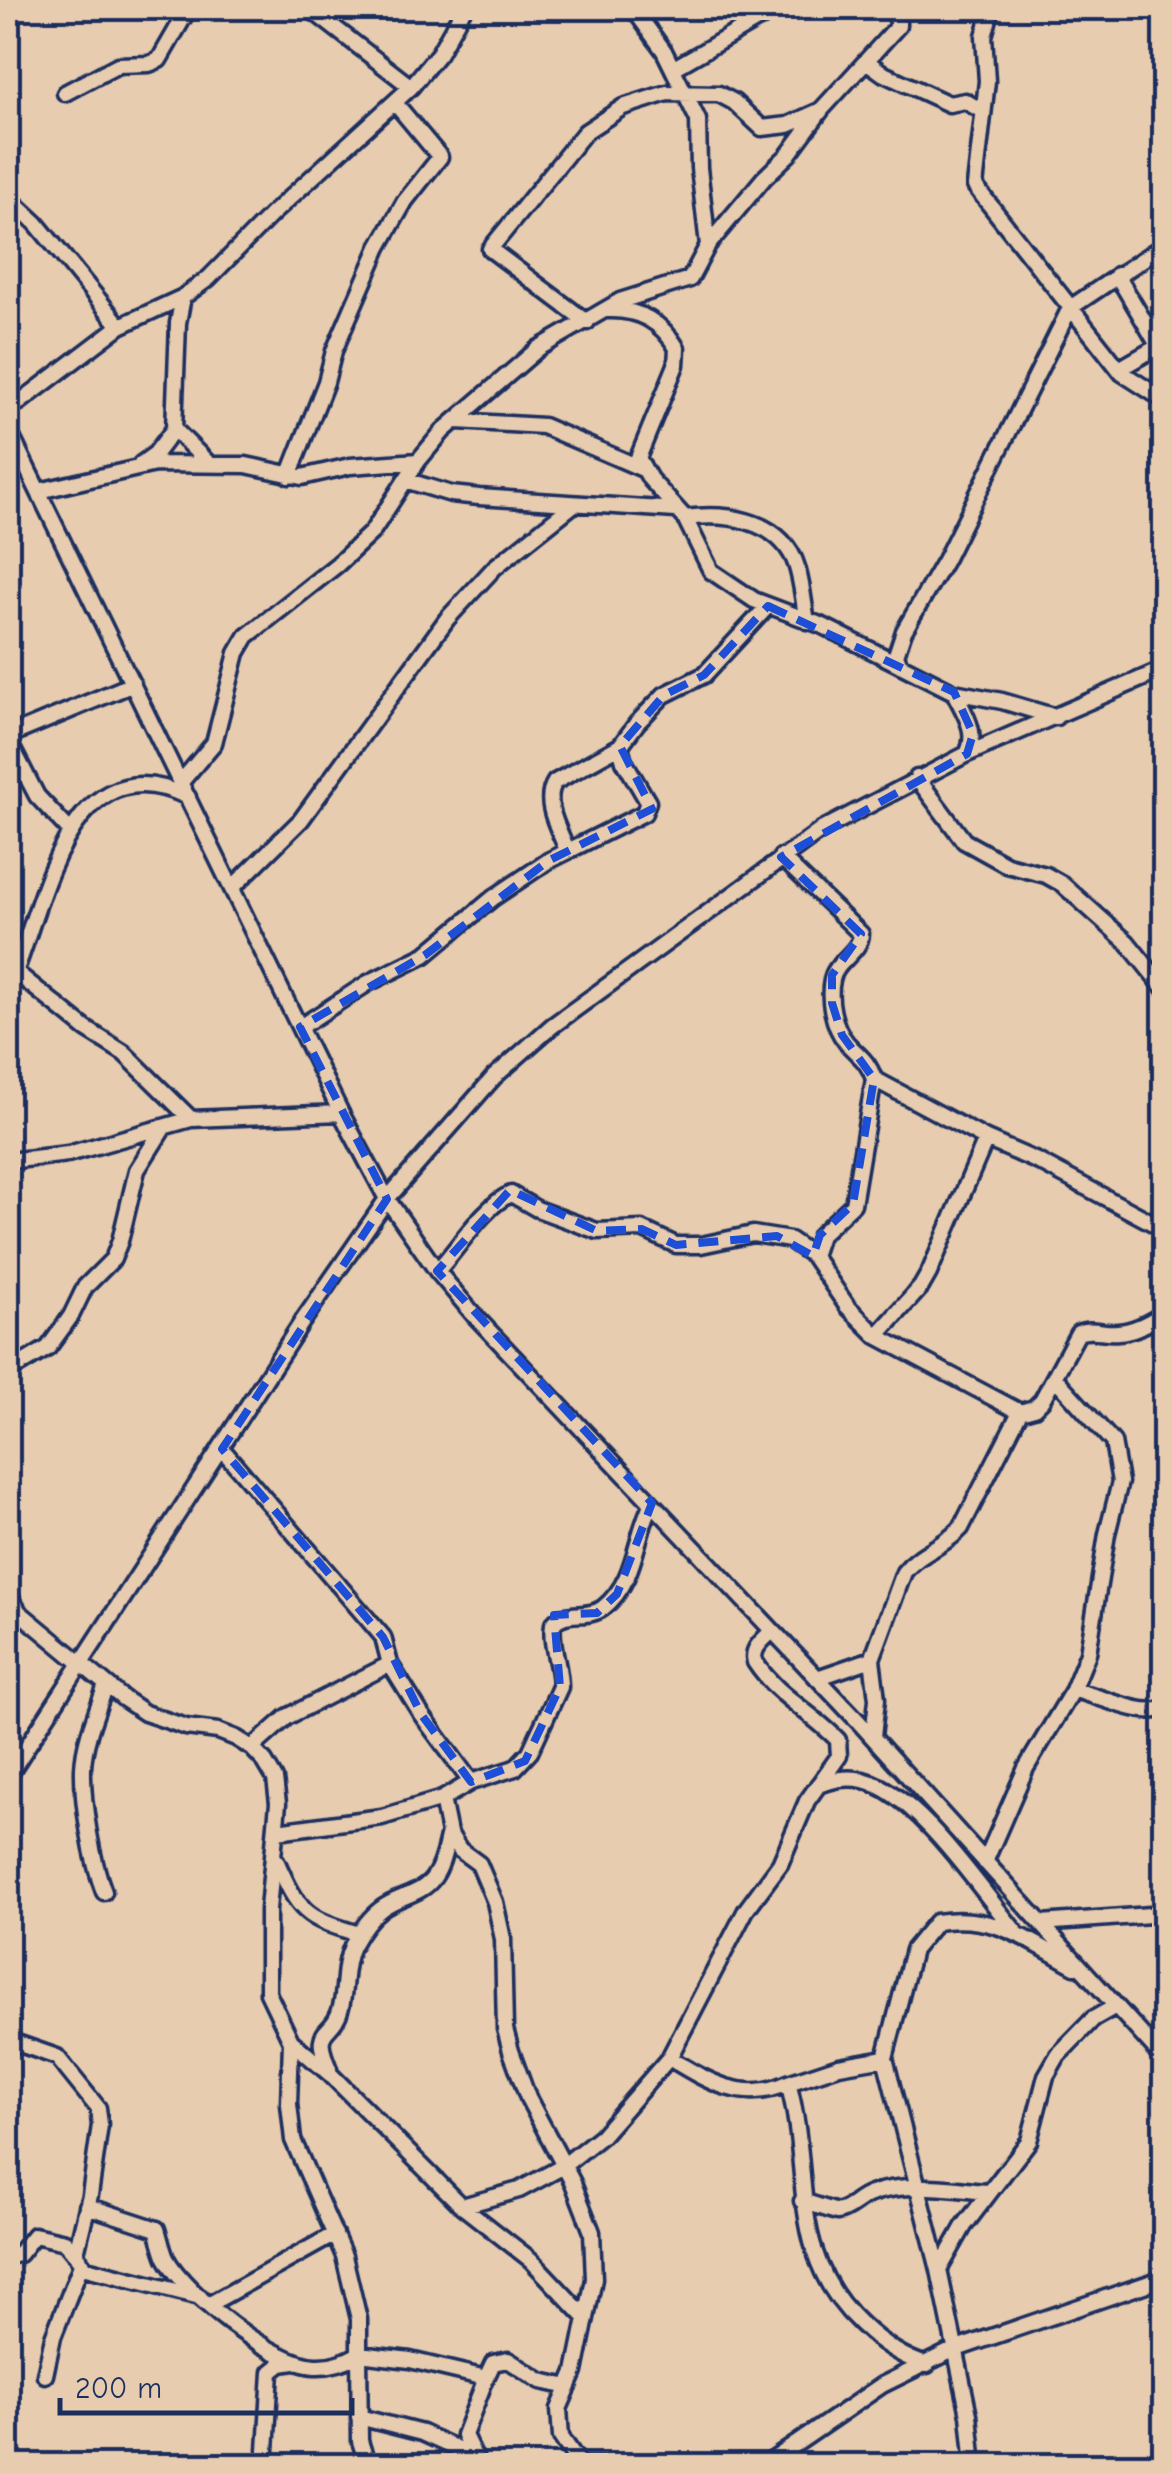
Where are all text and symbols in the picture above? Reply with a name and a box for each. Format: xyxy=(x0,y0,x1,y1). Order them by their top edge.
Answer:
scale bar xyxy=(60,2353,352,2415)
text: 200 m xyxy=(75,2371,162,2406)

